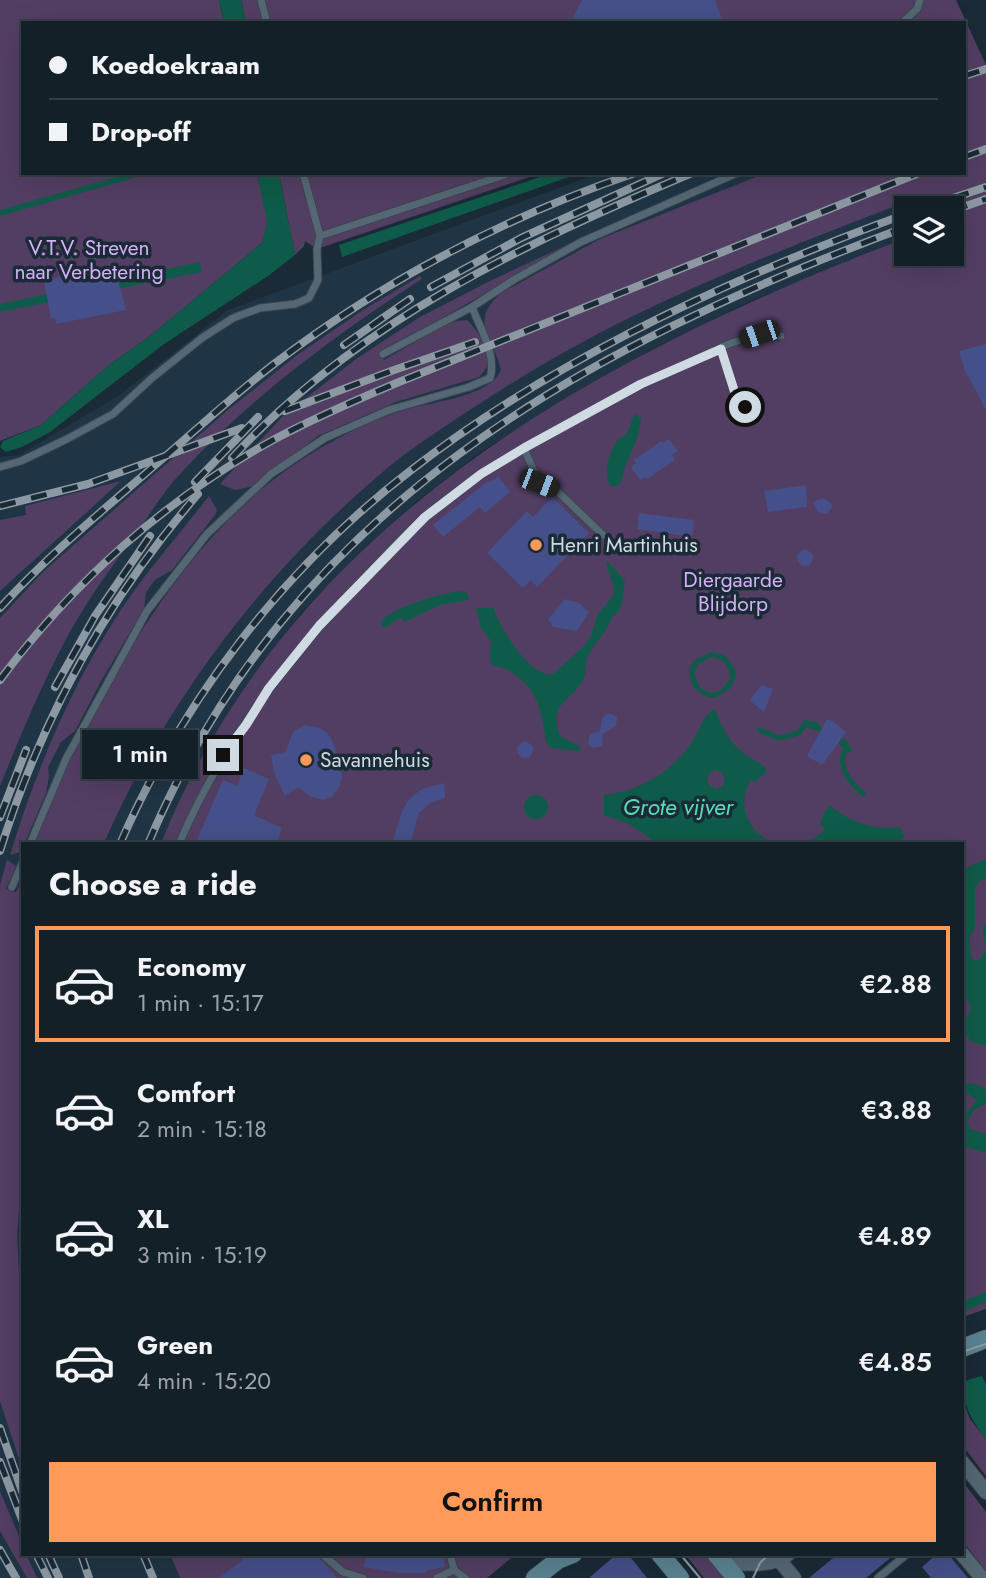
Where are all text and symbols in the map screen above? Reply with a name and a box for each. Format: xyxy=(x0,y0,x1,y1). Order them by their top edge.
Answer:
text: Koedoekraam xyxy=(91,46,260,84)
text: Drop-off xyxy=(91,113,191,151)
map controls xyxy=(894,196,964,266)
button: layers xyxy=(894,196,964,266)
park label: V.T.V. Streven naar Verbetering xyxy=(14,233,164,287)
car xyxy=(736,317,783,351)
route start xyxy=(729,391,761,423)
car xyxy=(516,466,563,500)
place label: Henri Martinhuis xyxy=(550,530,698,560)
marker: Henri Martinhuis xyxy=(528,537,544,553)
park label: Diergaarde Blijdorp xyxy=(683,565,783,619)
callout: 1 min xyxy=(83,730,198,780)
text: 1 min xyxy=(112,737,168,771)
route end xyxy=(207,739,239,771)
place label: Savannehuis xyxy=(320,745,430,775)
marker: Savannehuis xyxy=(298,752,314,768)
water label: Grote vijver xyxy=(623,790,735,824)
text: Choose a ride xyxy=(49,861,257,907)
text: Economy xyxy=(137,948,246,986)
icon: car xyxy=(53,953,116,1016)
text: €2.88 xyxy=(860,965,932,1003)
text: 1 min · 15:17 xyxy=(137,986,264,1020)
text: Comfort xyxy=(137,1074,235,1112)
icon: car xyxy=(53,1079,116,1142)
text: €3.88 xyxy=(861,1091,932,1129)
text: 2 min · 15:18 xyxy=(137,1112,267,1146)
text: XL xyxy=(137,1200,169,1238)
icon: car xyxy=(53,1205,116,1268)
text: €4.89 xyxy=(858,1217,932,1255)
text: 3 min · 15:19 xyxy=(137,1238,267,1272)
text: Green xyxy=(137,1326,213,1364)
icon: car xyxy=(53,1331,116,1394)
text: €4.85 xyxy=(858,1343,932,1381)
text: 4 min · 15:20 xyxy=(137,1364,271,1398)
button: Confirm xyxy=(49,1462,936,1542)

